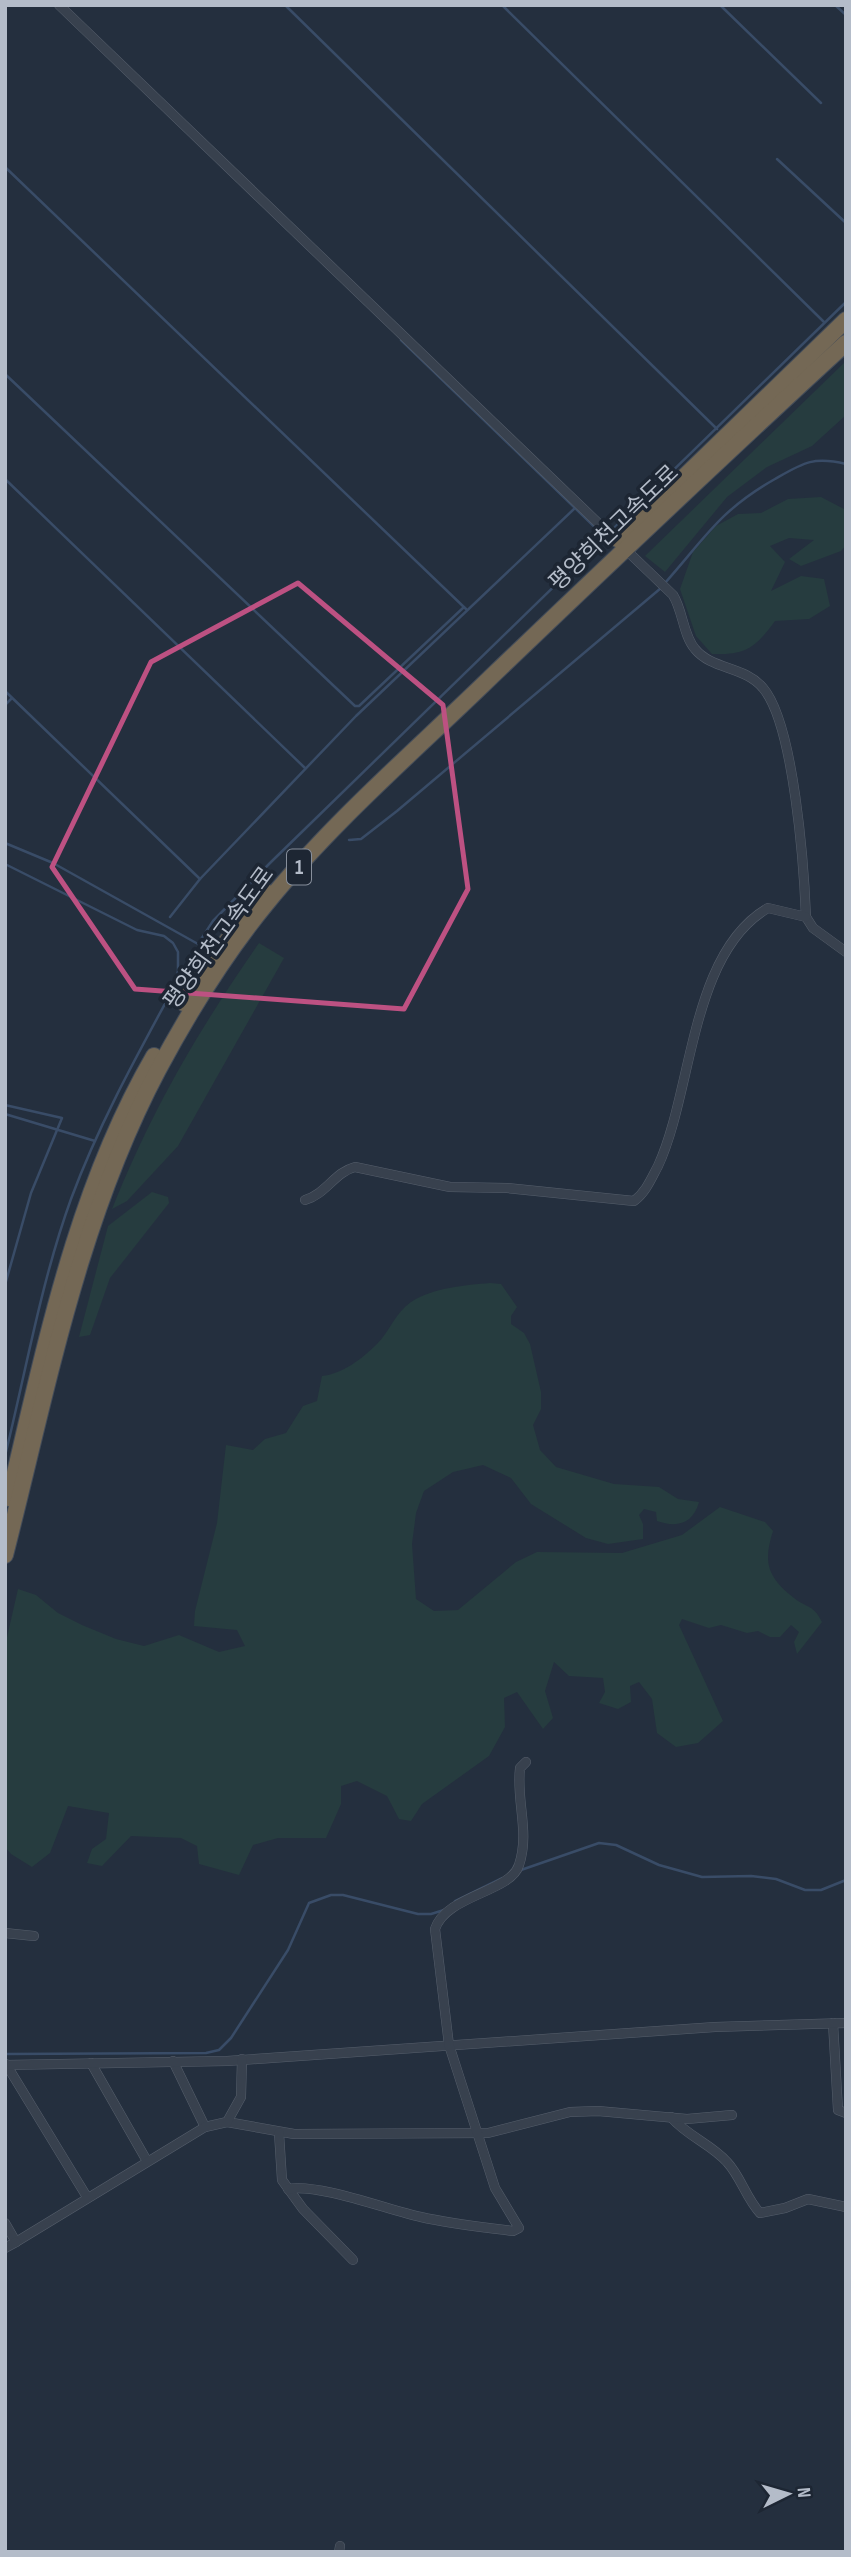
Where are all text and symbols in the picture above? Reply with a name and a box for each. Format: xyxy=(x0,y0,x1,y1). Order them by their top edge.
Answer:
street label: 평양희천고속도로 xyxy=(543,459,685,597)
road number: 1 xyxy=(287,850,311,884)
street label: 평양희천고속도로 xyxy=(158,861,280,1015)
north arrow xyxy=(753,2459,823,2529)
text: N xyxy=(792,2487,815,2499)

